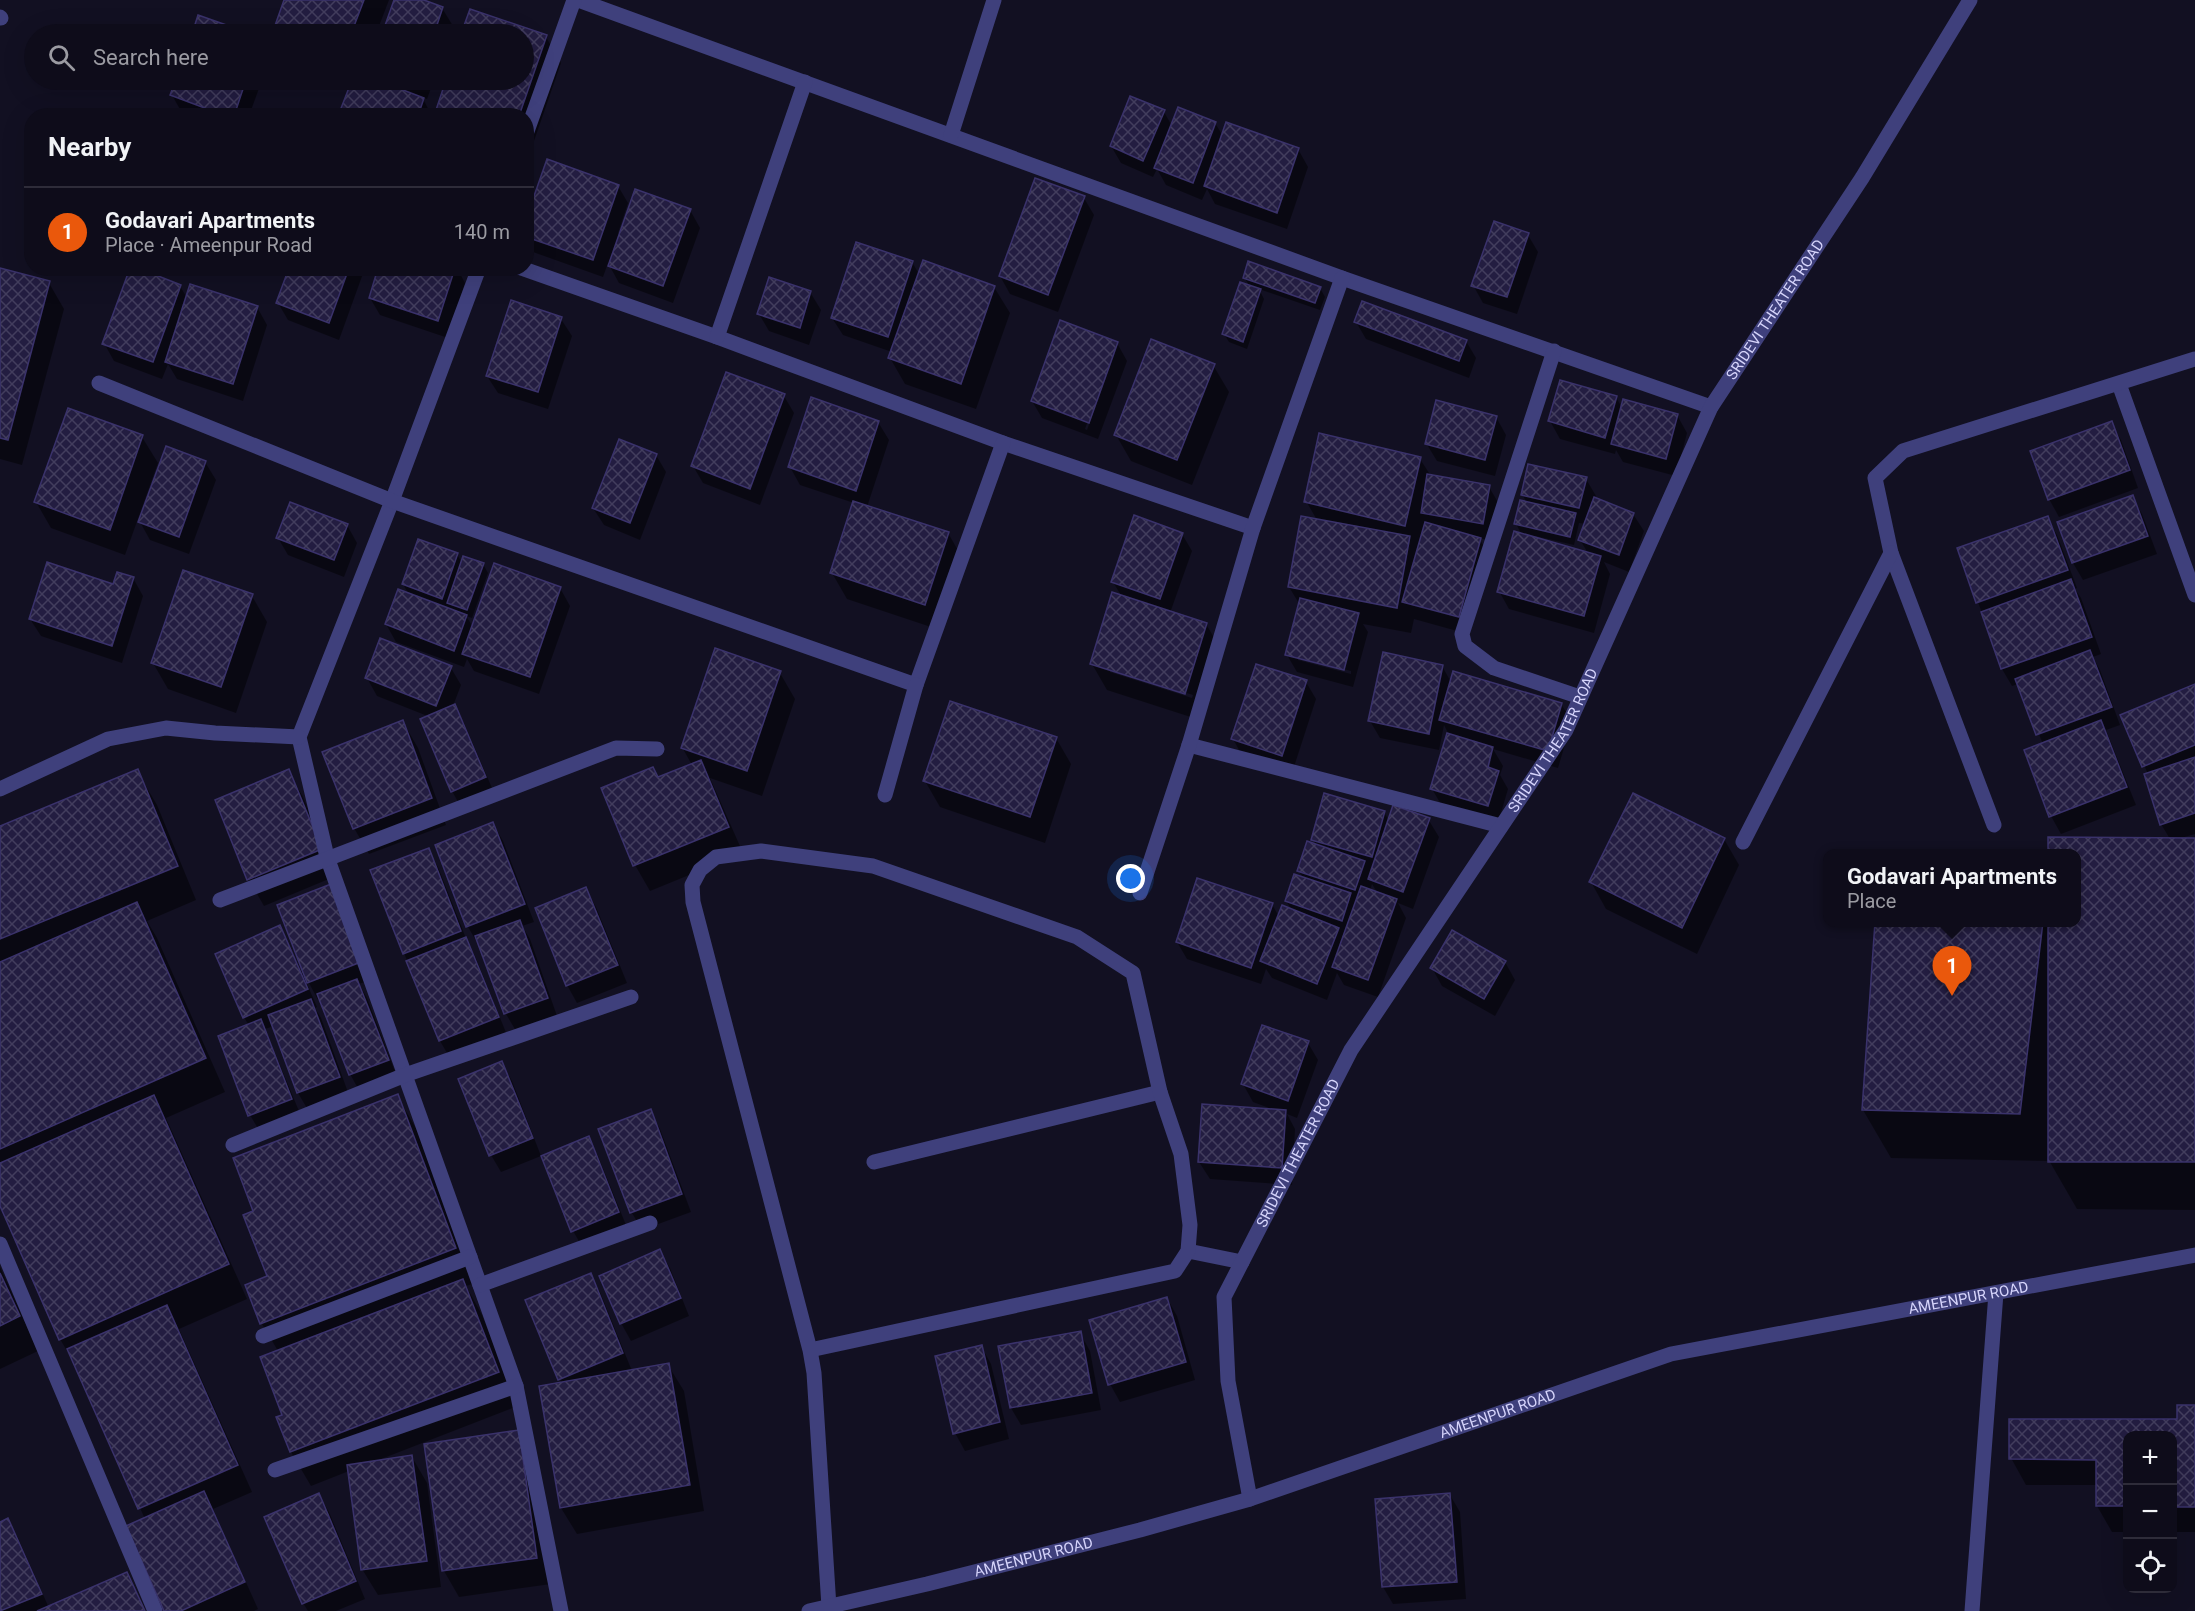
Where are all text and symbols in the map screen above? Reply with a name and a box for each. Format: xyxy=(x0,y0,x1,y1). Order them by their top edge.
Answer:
search box xyxy=(24,24,534,90)
icon: search xyxy=(45,41,78,74)
text: Search here xyxy=(93,45,209,70)
text: Nearby xyxy=(48,132,131,162)
text: Godavari Apartments xyxy=(105,208,315,233)
text: 1 xyxy=(62,220,73,244)
text: 140 m xyxy=(454,220,510,244)
text: Place · Ameenpur Road xyxy=(105,233,312,257)
street label: SRIDEVI THEATER ROAD xyxy=(1722,236,1828,383)
street label: SRIDEVI THEATER ROAD xyxy=(1504,665,1602,816)
popup xyxy=(1823,849,2081,927)
your location xyxy=(1116,864,1145,893)
text: Godavari Apartments xyxy=(1847,864,2057,889)
text: Place xyxy=(1847,889,1896,913)
pin: 1 xyxy=(1932,946,1972,996)
street label: SRIDEVI THEATER ROAD xyxy=(1252,1076,1344,1230)
street label: AMEENPUR ROAD xyxy=(1907,1278,2030,1318)
street label: AMEENPUR ROAD xyxy=(1437,1385,1558,1442)
map controls xyxy=(2123,1431,2177,1593)
button: + xyxy=(2123,1431,2177,1485)
button: − xyxy=(2123,1485,2177,1539)
street label: AMEENPUR ROAD xyxy=(972,1533,1095,1581)
button: locate xyxy=(2123,1539,2177,1593)

